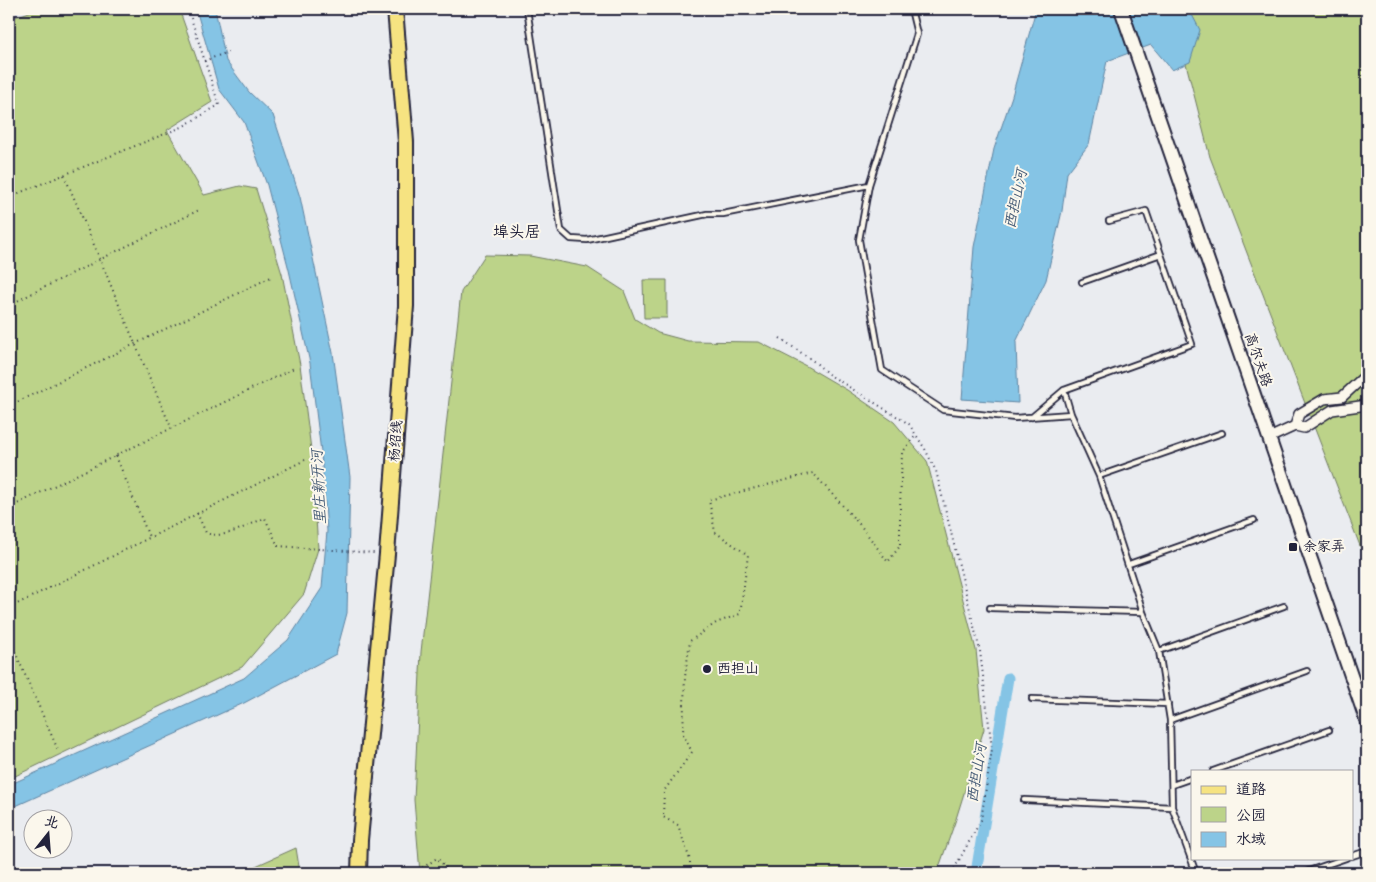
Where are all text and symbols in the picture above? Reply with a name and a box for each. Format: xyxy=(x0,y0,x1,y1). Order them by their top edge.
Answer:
water label: 西担山河 xyxy=(999,165,1033,231)
district label: 埠头居 xyxy=(493,221,541,243)
street label: 高尔夫路 xyxy=(1239,330,1277,390)
street label: 杨绍线 xyxy=(384,419,408,463)
water label: 里庄新开河 xyxy=(306,446,331,525)
place label: 余家弄 xyxy=(1303,537,1345,557)
marker: 余家弄 xyxy=(1287,541,1299,553)
place label: 西担山 xyxy=(717,659,759,679)
marker: 西担山 xyxy=(701,663,713,675)
water label: 西担山河 xyxy=(962,739,993,804)
legend xyxy=(1191,770,1354,860)
text: 道路 xyxy=(1236,779,1266,800)
text: 公园 xyxy=(1236,805,1266,826)
north arrow xyxy=(22,810,72,860)
text: 北 xyxy=(42,811,61,834)
text: 水域 xyxy=(1236,829,1266,850)

